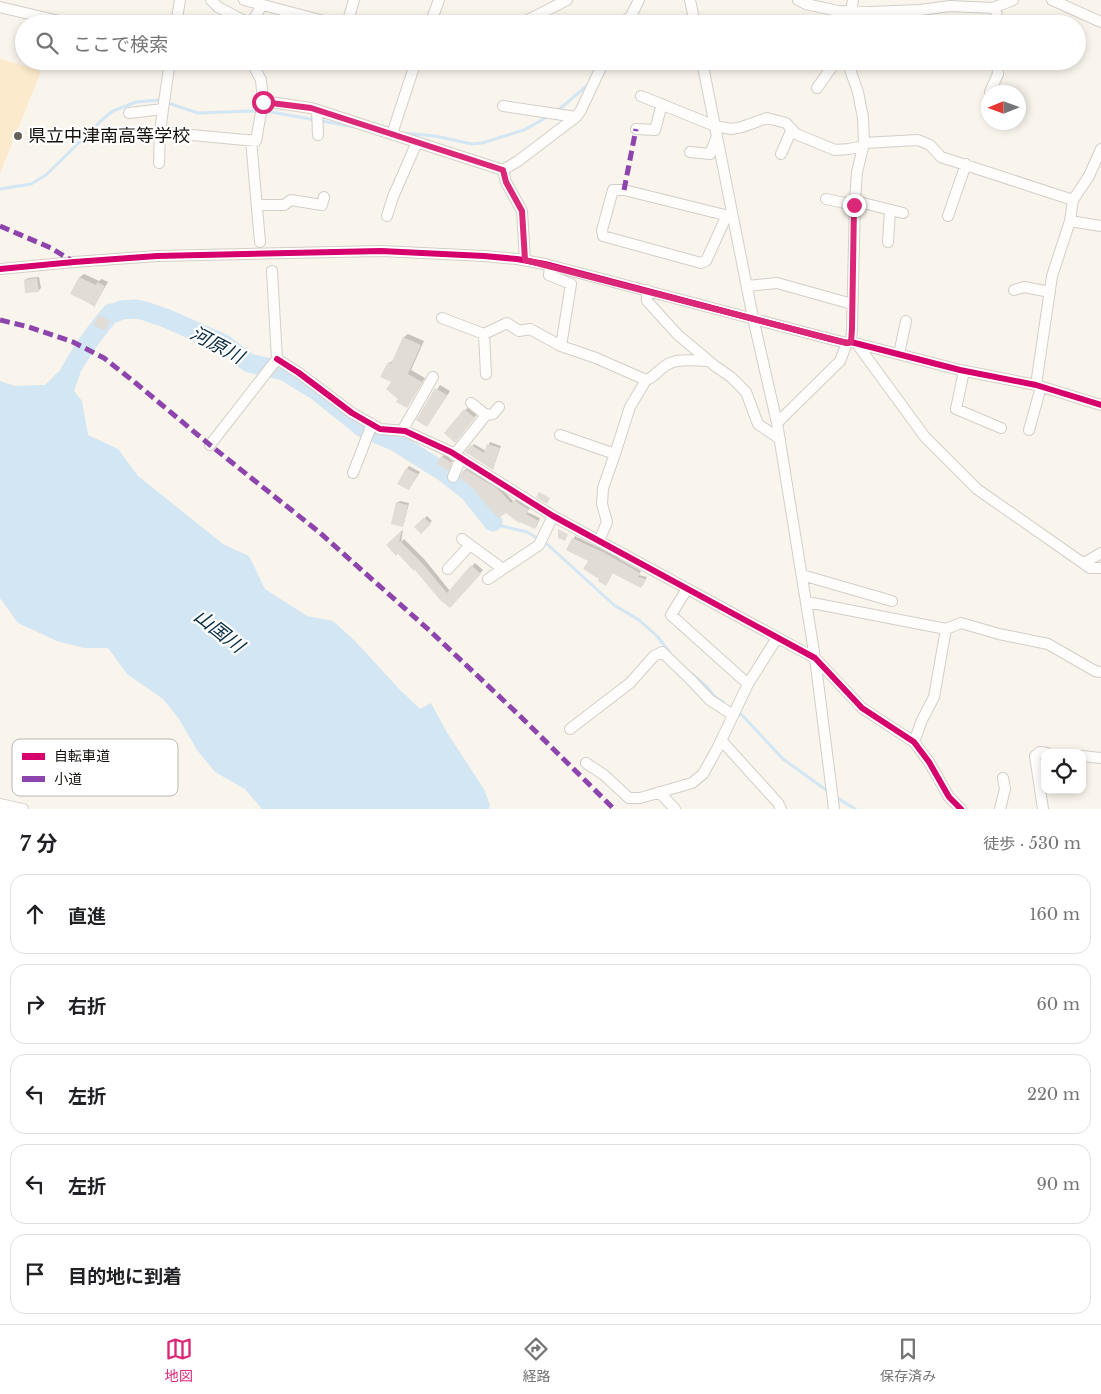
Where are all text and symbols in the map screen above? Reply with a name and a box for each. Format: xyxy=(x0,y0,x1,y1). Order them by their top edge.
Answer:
search box xyxy=(15,15,1086,70)
icon: search xyxy=(33,29,61,57)
text: ここで検索 xyxy=(73,33,168,56)
north arrow xyxy=(981,85,1026,130)
route start xyxy=(252,91,275,114)
place label: 県立中津南高等学校 xyxy=(28,125,190,147)
marker: 県立中津南高等学校 xyxy=(12,130,24,142)
route end xyxy=(843,194,866,217)
water label: 河原川 xyxy=(186,321,249,369)
water label: 山国川 xyxy=(189,604,250,659)
legend xyxy=(12,739,178,796)
text: 自転車道 xyxy=(54,747,110,765)
map controls xyxy=(1041,749,1086,794)
button: locate xyxy=(1041,749,1086,794)
text: 小道 xyxy=(54,770,82,788)
text: 7 分 xyxy=(20,831,57,857)
text: 徒歩 · 530 m xyxy=(983,833,1081,853)
icon: ahead xyxy=(21,900,49,928)
text: 160 m xyxy=(1029,904,1080,924)
text: 直進 xyxy=(68,905,106,928)
icon: right xyxy=(21,990,49,1018)
text: 60 m xyxy=(1037,994,1080,1014)
text: 右折 xyxy=(68,995,106,1018)
icon: left xyxy=(21,1080,49,1108)
text: 220 m xyxy=(1027,1084,1080,1104)
text: 左折 xyxy=(68,1085,106,1108)
icon: left xyxy=(21,1170,49,1198)
text: 90 m xyxy=(1037,1174,1080,1194)
text: 左折 xyxy=(68,1175,106,1198)
icon: arrive xyxy=(21,1260,49,1288)
text: 目的地に到着 xyxy=(68,1265,182,1288)
tab: 地図 xyxy=(165,1335,193,1385)
tab: 経路 xyxy=(522,1335,550,1385)
tab: 保存済み xyxy=(880,1335,936,1385)

